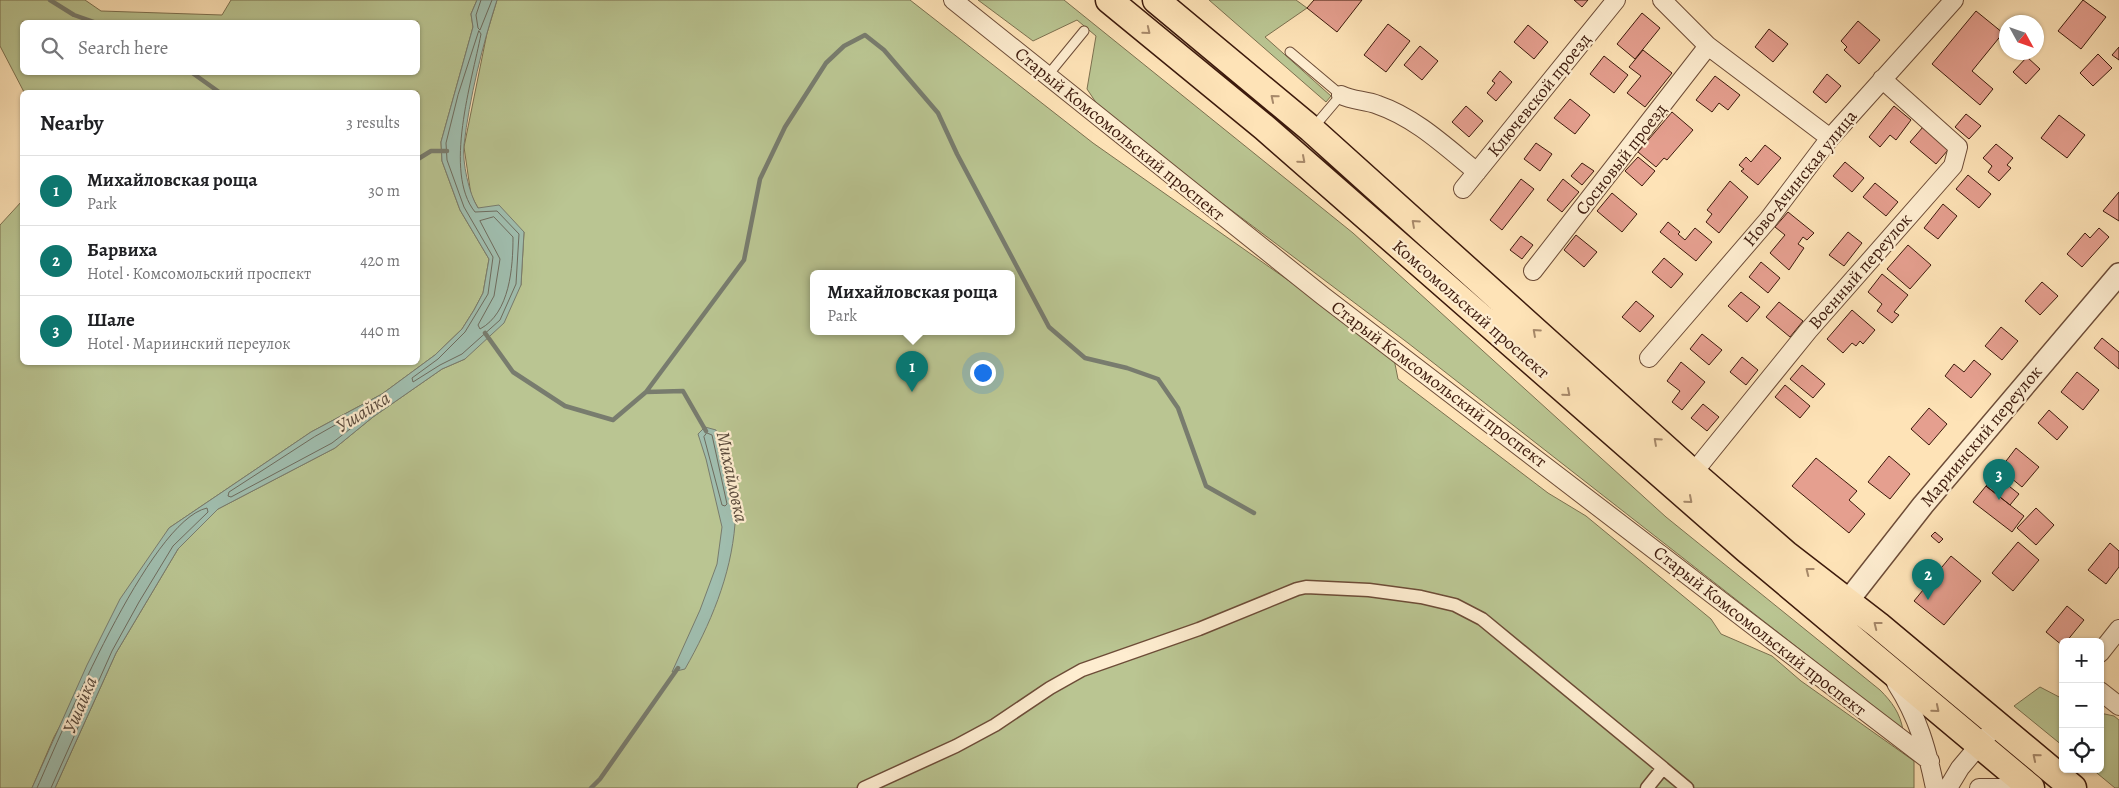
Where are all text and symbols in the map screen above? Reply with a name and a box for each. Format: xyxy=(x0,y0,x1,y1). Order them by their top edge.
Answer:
north arrow xyxy=(1999,15,2044,60)
search box xyxy=(20,20,420,75)
one-way arrow xyxy=(1141,25,1150,33)
street label: Ключевской проезд xyxy=(1482,28,1596,162)
icon: search xyxy=(38,34,66,62)
text: Search here xyxy=(78,35,168,61)
street label: Старый Комсомольский проспект xyxy=(1010,42,1230,226)
one-way arrow xyxy=(1271,95,1280,104)
street label: Сосновый проезд xyxy=(1570,98,1672,220)
street label: Ново-Ачинская улица xyxy=(1737,104,1863,251)
text: Nearby xyxy=(40,109,103,137)
text: 3 results xyxy=(346,112,400,134)
one-way arrow xyxy=(1296,155,1305,163)
text: Михайловская роща xyxy=(87,167,258,193)
text: 1 xyxy=(53,180,59,202)
text: 30 m xyxy=(368,180,400,202)
text: Park xyxy=(87,193,117,215)
street label: Военный переулок xyxy=(1803,208,1917,334)
one-way arrow xyxy=(1412,220,1421,229)
street label: Комсомольский проспект xyxy=(1387,234,1555,384)
text: Барвиха xyxy=(87,237,157,263)
text: 2 xyxy=(52,250,60,272)
text: 420 m xyxy=(360,250,400,272)
text: Hotel · Комсомольский проспект xyxy=(87,263,311,285)
popup xyxy=(810,270,1015,335)
text: Михайловская роща xyxy=(827,279,998,305)
street label: Старый Комсомольский проспект xyxy=(1326,295,1552,473)
text: Park xyxy=(827,305,857,327)
text: Шале xyxy=(87,307,135,333)
text: 3 xyxy=(53,320,59,342)
text: 440 m xyxy=(360,320,400,342)
one-way arrow xyxy=(1532,329,1541,338)
text: Hotel · Мариинский переулок xyxy=(87,333,291,355)
pin: 1 xyxy=(896,351,928,392)
your location xyxy=(970,360,996,386)
street label: Мариинский переулок xyxy=(1915,360,2047,512)
water label: Ушайка xyxy=(331,385,395,439)
one-way arrow xyxy=(1561,388,1570,397)
water label: Михайловка xyxy=(710,429,754,525)
one-way arrow xyxy=(1653,438,1662,447)
pin: 3 xyxy=(1983,459,2015,500)
one-way arrow xyxy=(1684,494,1693,503)
street label: Старый Комсомольский проспект xyxy=(1649,540,1871,722)
pin: 2 xyxy=(1912,559,1944,600)
one-way arrow xyxy=(1806,569,1815,577)
one-way arrow xyxy=(1874,621,1883,630)
map controls xyxy=(2059,638,2104,773)
button: + xyxy=(2059,638,2104,683)
water label: Ушайка xyxy=(56,672,104,738)
button: − xyxy=(2059,683,2104,728)
one-way arrow xyxy=(1930,703,1939,712)
button: locate xyxy=(2059,728,2104,773)
one-way arrow xyxy=(2033,754,2042,762)

